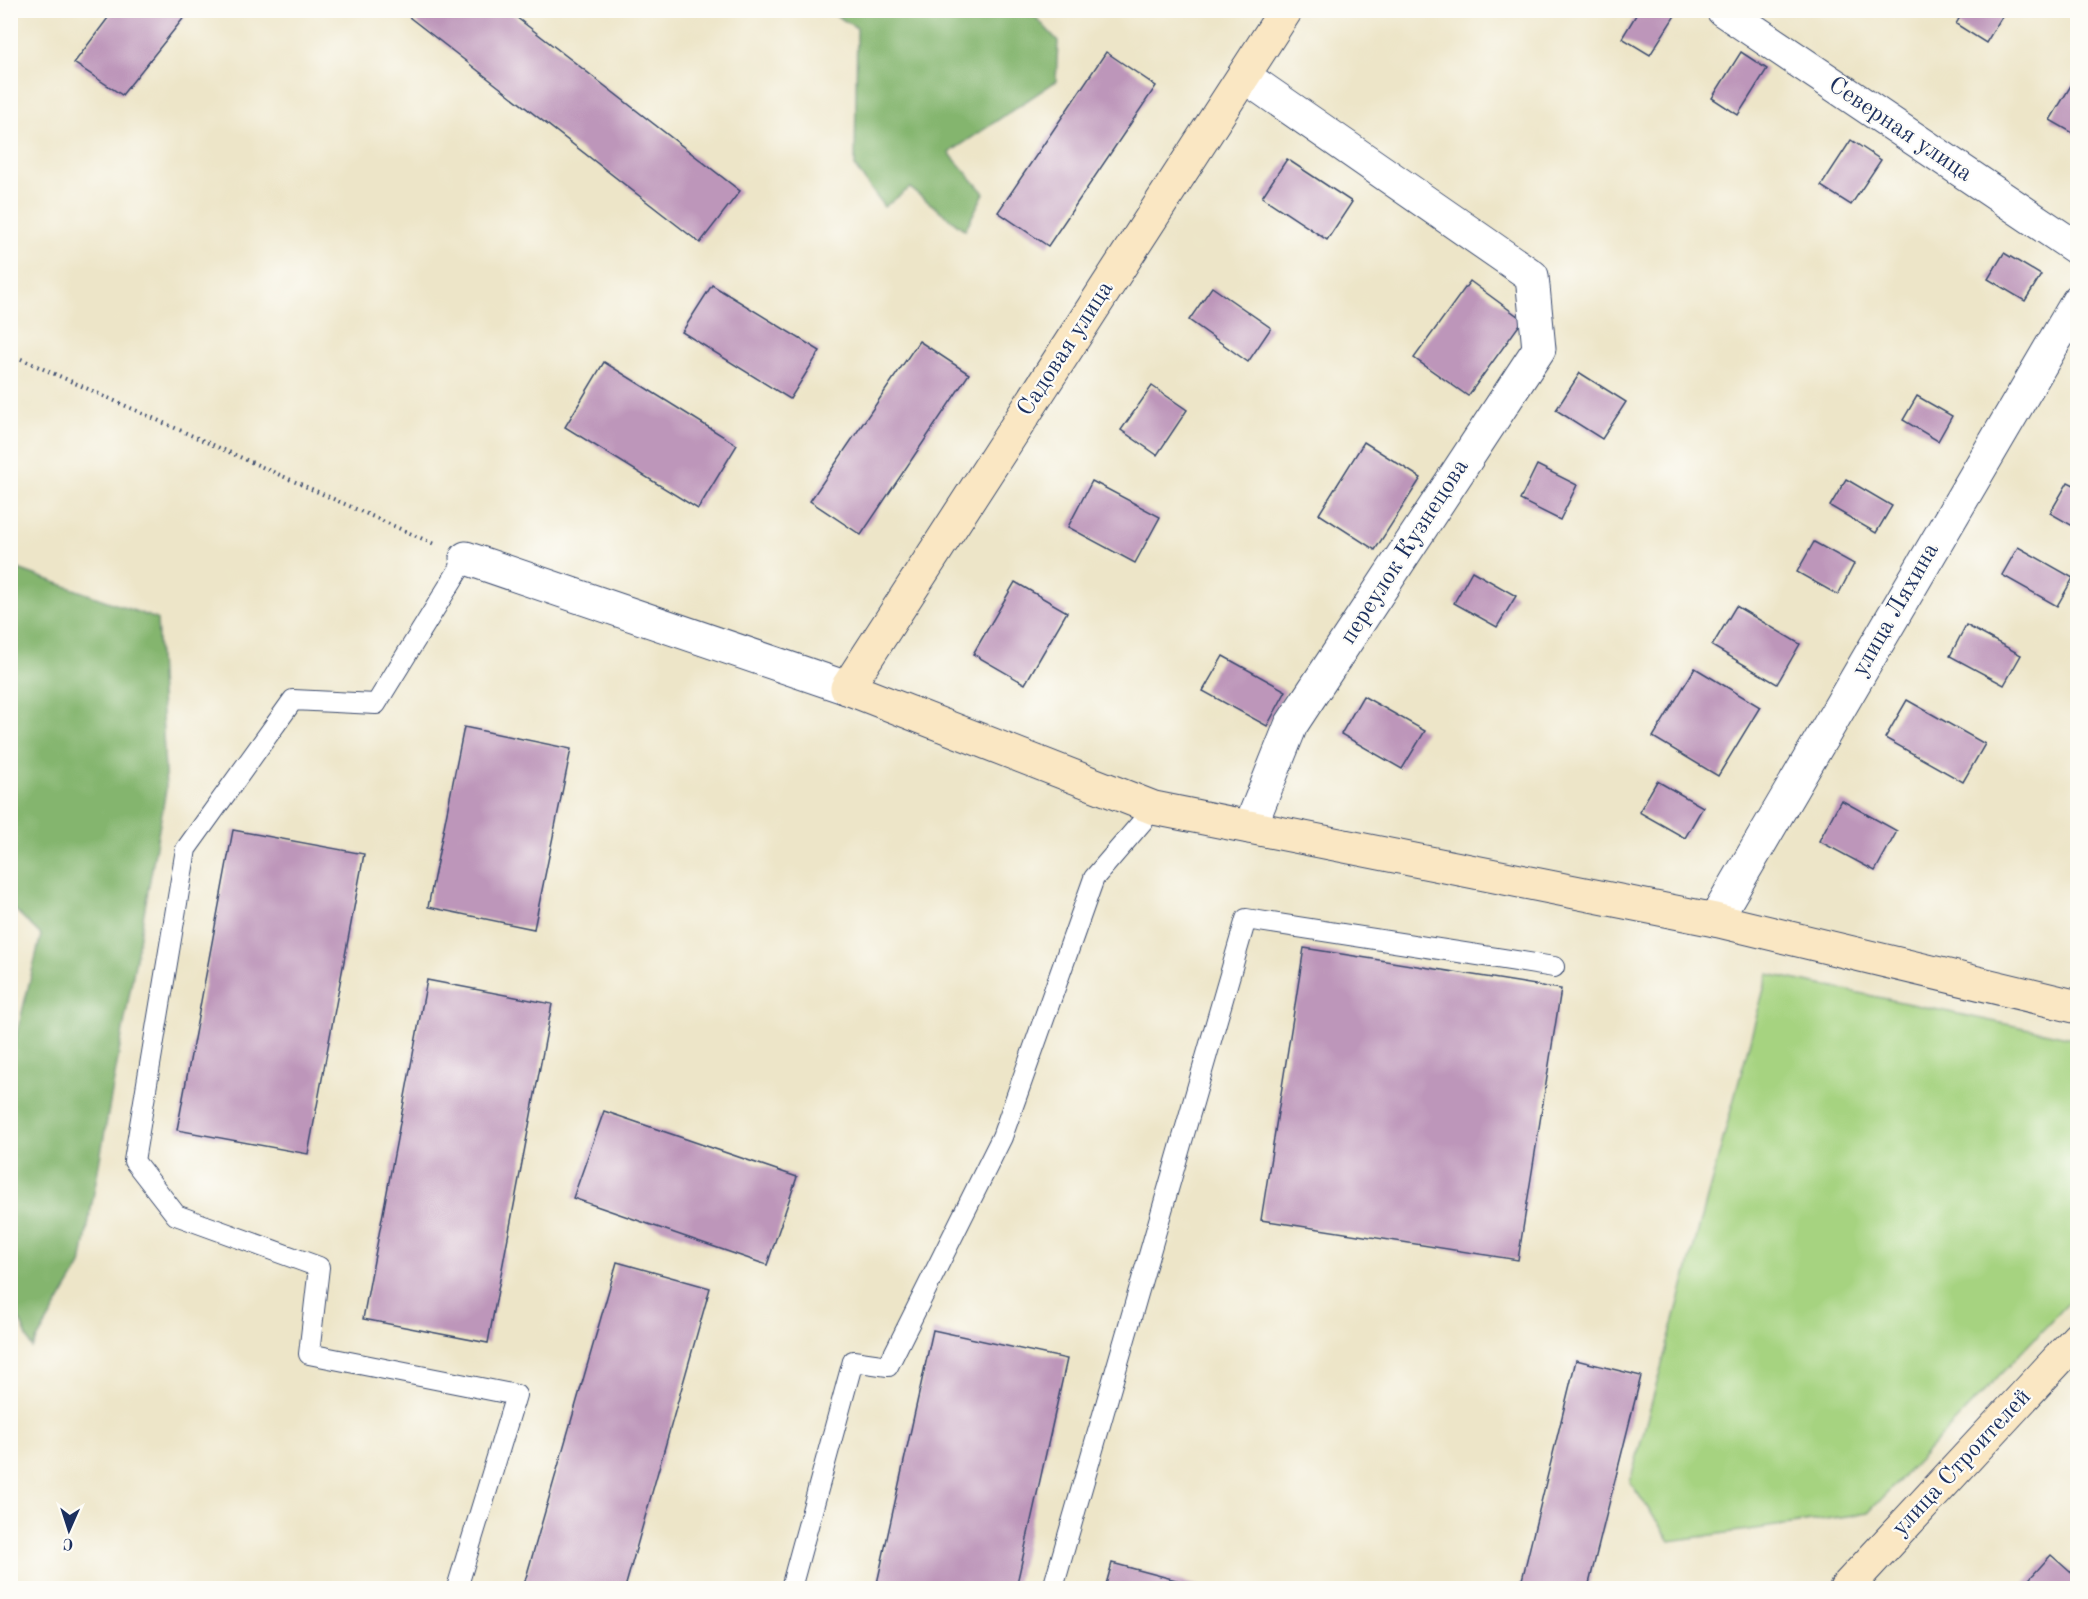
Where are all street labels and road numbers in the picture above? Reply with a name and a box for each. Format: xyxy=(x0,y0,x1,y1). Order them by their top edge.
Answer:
street label: Северная улица xyxy=(1824,73,1976,187)
street label: Садовая улица xyxy=(1014,277,1119,421)
street label: переулок Кузнецова xyxy=(1336,455,1474,649)
street label: улица Ляхина xyxy=(1848,539,1944,681)
street label: улица Строителей xyxy=(1888,1385,2036,1541)

